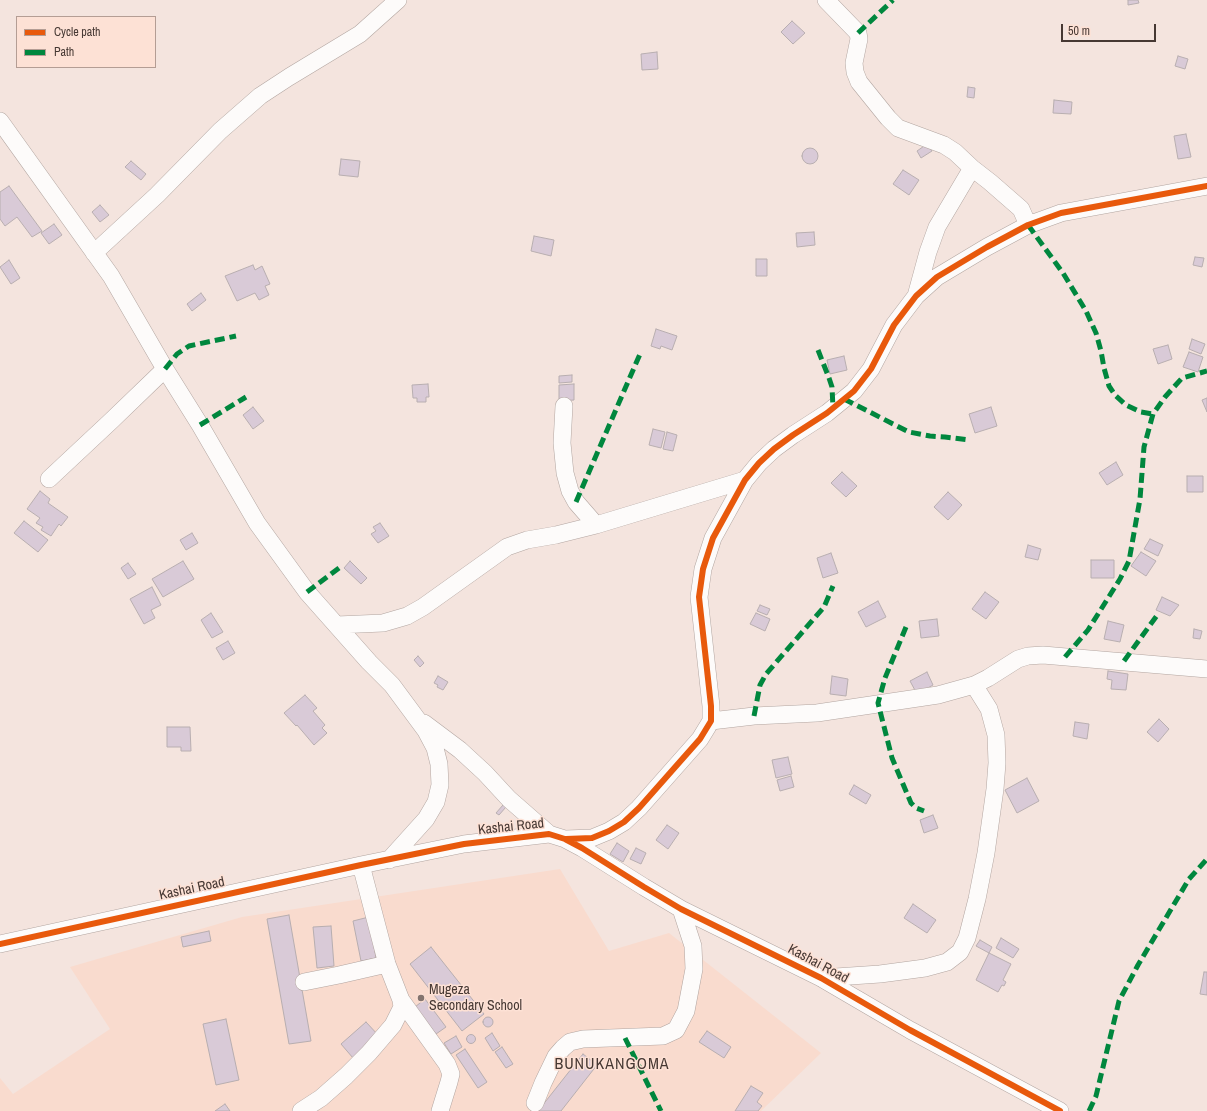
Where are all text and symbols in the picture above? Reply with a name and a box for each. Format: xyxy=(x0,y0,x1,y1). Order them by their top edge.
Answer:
legend xyxy=(16,16,156,68)
scale bar xyxy=(1063,16,1158,42)
text: 50 m xyxy=(1068,23,1090,39)
text: Cycle path xyxy=(54,24,101,40)
text: Path xyxy=(54,44,74,60)
street label: Kashai Road xyxy=(477,815,545,839)
street label: Kashai Road xyxy=(158,874,226,904)
street label: Kashai Road xyxy=(785,941,851,987)
place label: Mugeza Secondary School xyxy=(429,982,522,1014)
marker: Mugeza Secondary School xyxy=(416,993,426,1003)
district label: BUNUKANGOMA xyxy=(554,1055,670,1075)

